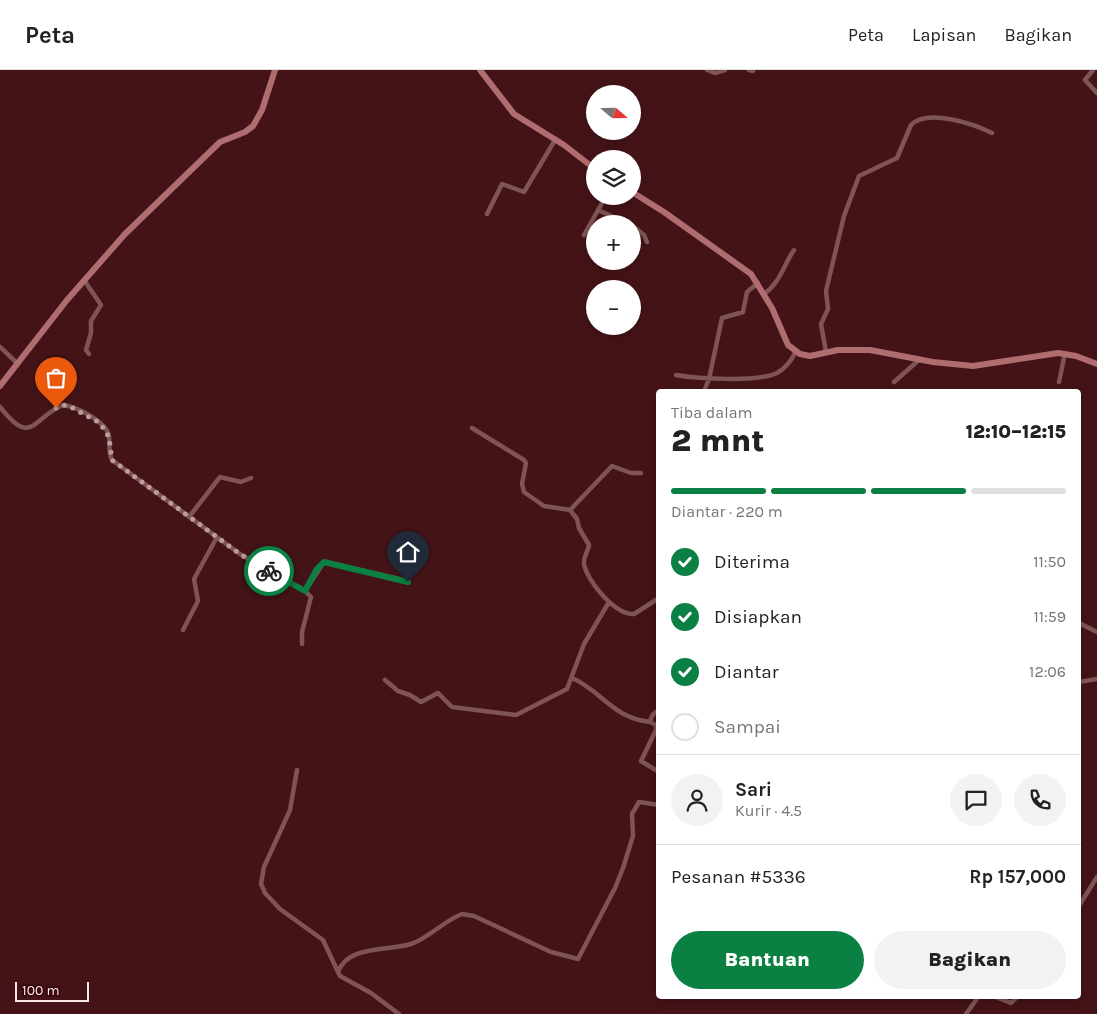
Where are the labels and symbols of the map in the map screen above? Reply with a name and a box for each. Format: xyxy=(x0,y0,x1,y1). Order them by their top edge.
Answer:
north arrow xyxy=(586,85,641,140)
pin xyxy=(35,357,77,408)
pin xyxy=(387,531,429,582)
courier xyxy=(244,546,294,596)
scale bar xyxy=(15,979,89,1002)

